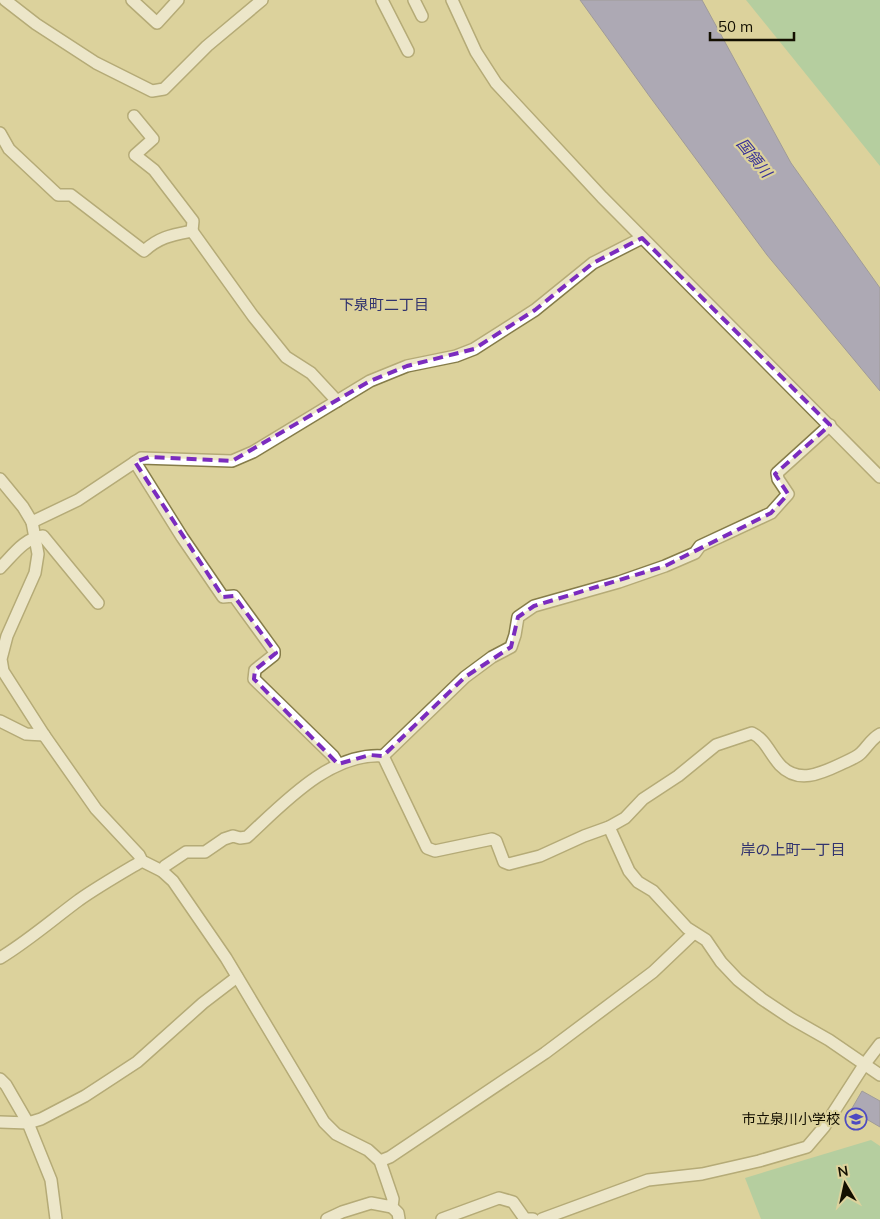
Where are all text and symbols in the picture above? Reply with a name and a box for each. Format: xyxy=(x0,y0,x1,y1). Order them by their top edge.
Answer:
scale bar xyxy=(710,10,794,42)
text: 50 m xyxy=(718,17,753,36)
water label: 国領川 xyxy=(733,134,777,183)
district label: 下泉町二丁目 xyxy=(339,295,429,314)
district label: 岸の上町一丁目 xyxy=(740,840,846,859)
school or university icon: 市立泉川小学校 xyxy=(844,1107,868,1131)
place label: 市立泉川小学校 xyxy=(742,1110,840,1128)
north arrow xyxy=(820,1159,870,1209)
text: N xyxy=(836,1161,850,1181)

